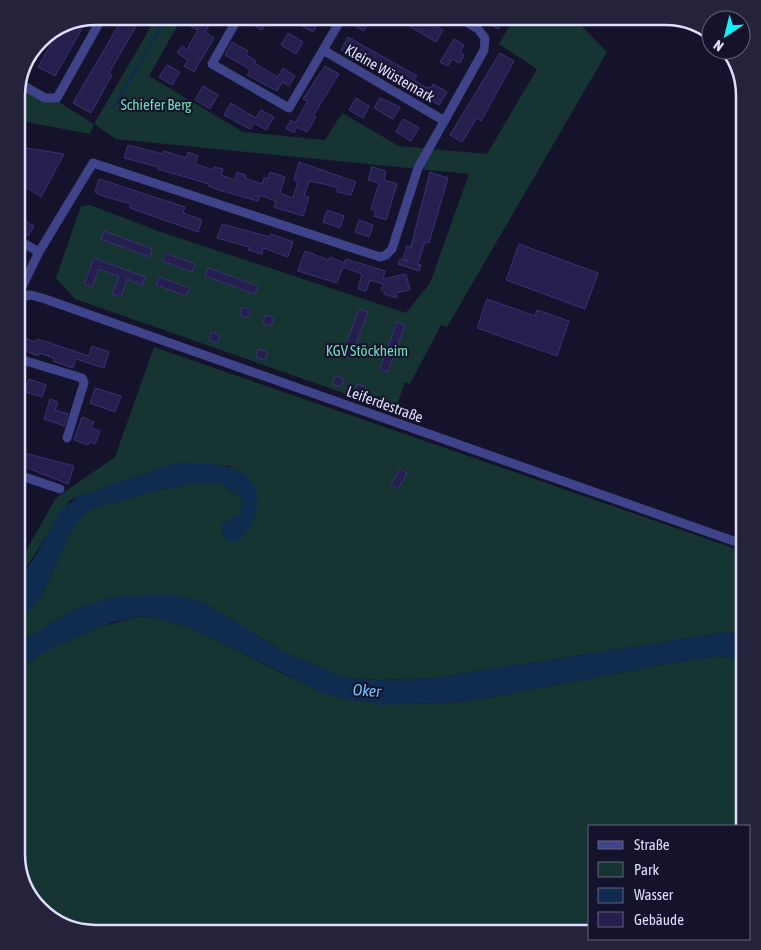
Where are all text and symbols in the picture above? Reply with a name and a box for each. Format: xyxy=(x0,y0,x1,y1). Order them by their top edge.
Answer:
north arrow xyxy=(701,10,751,60)
text: N xyxy=(711,37,727,55)
street label: Kleine Wüstemark xyxy=(342,41,438,106)
park label: Schiefer Berg xyxy=(120,96,192,113)
park label: KGV Stöckheim xyxy=(326,342,408,359)
street label: Leiferdestraße xyxy=(345,382,426,426)
water label: Oker xyxy=(352,680,383,700)
legend xyxy=(588,825,751,940)
text: Straße xyxy=(634,836,670,853)
text: Park xyxy=(634,861,659,878)
text: Wasser xyxy=(634,886,674,903)
text: Gebäude xyxy=(634,911,684,928)

